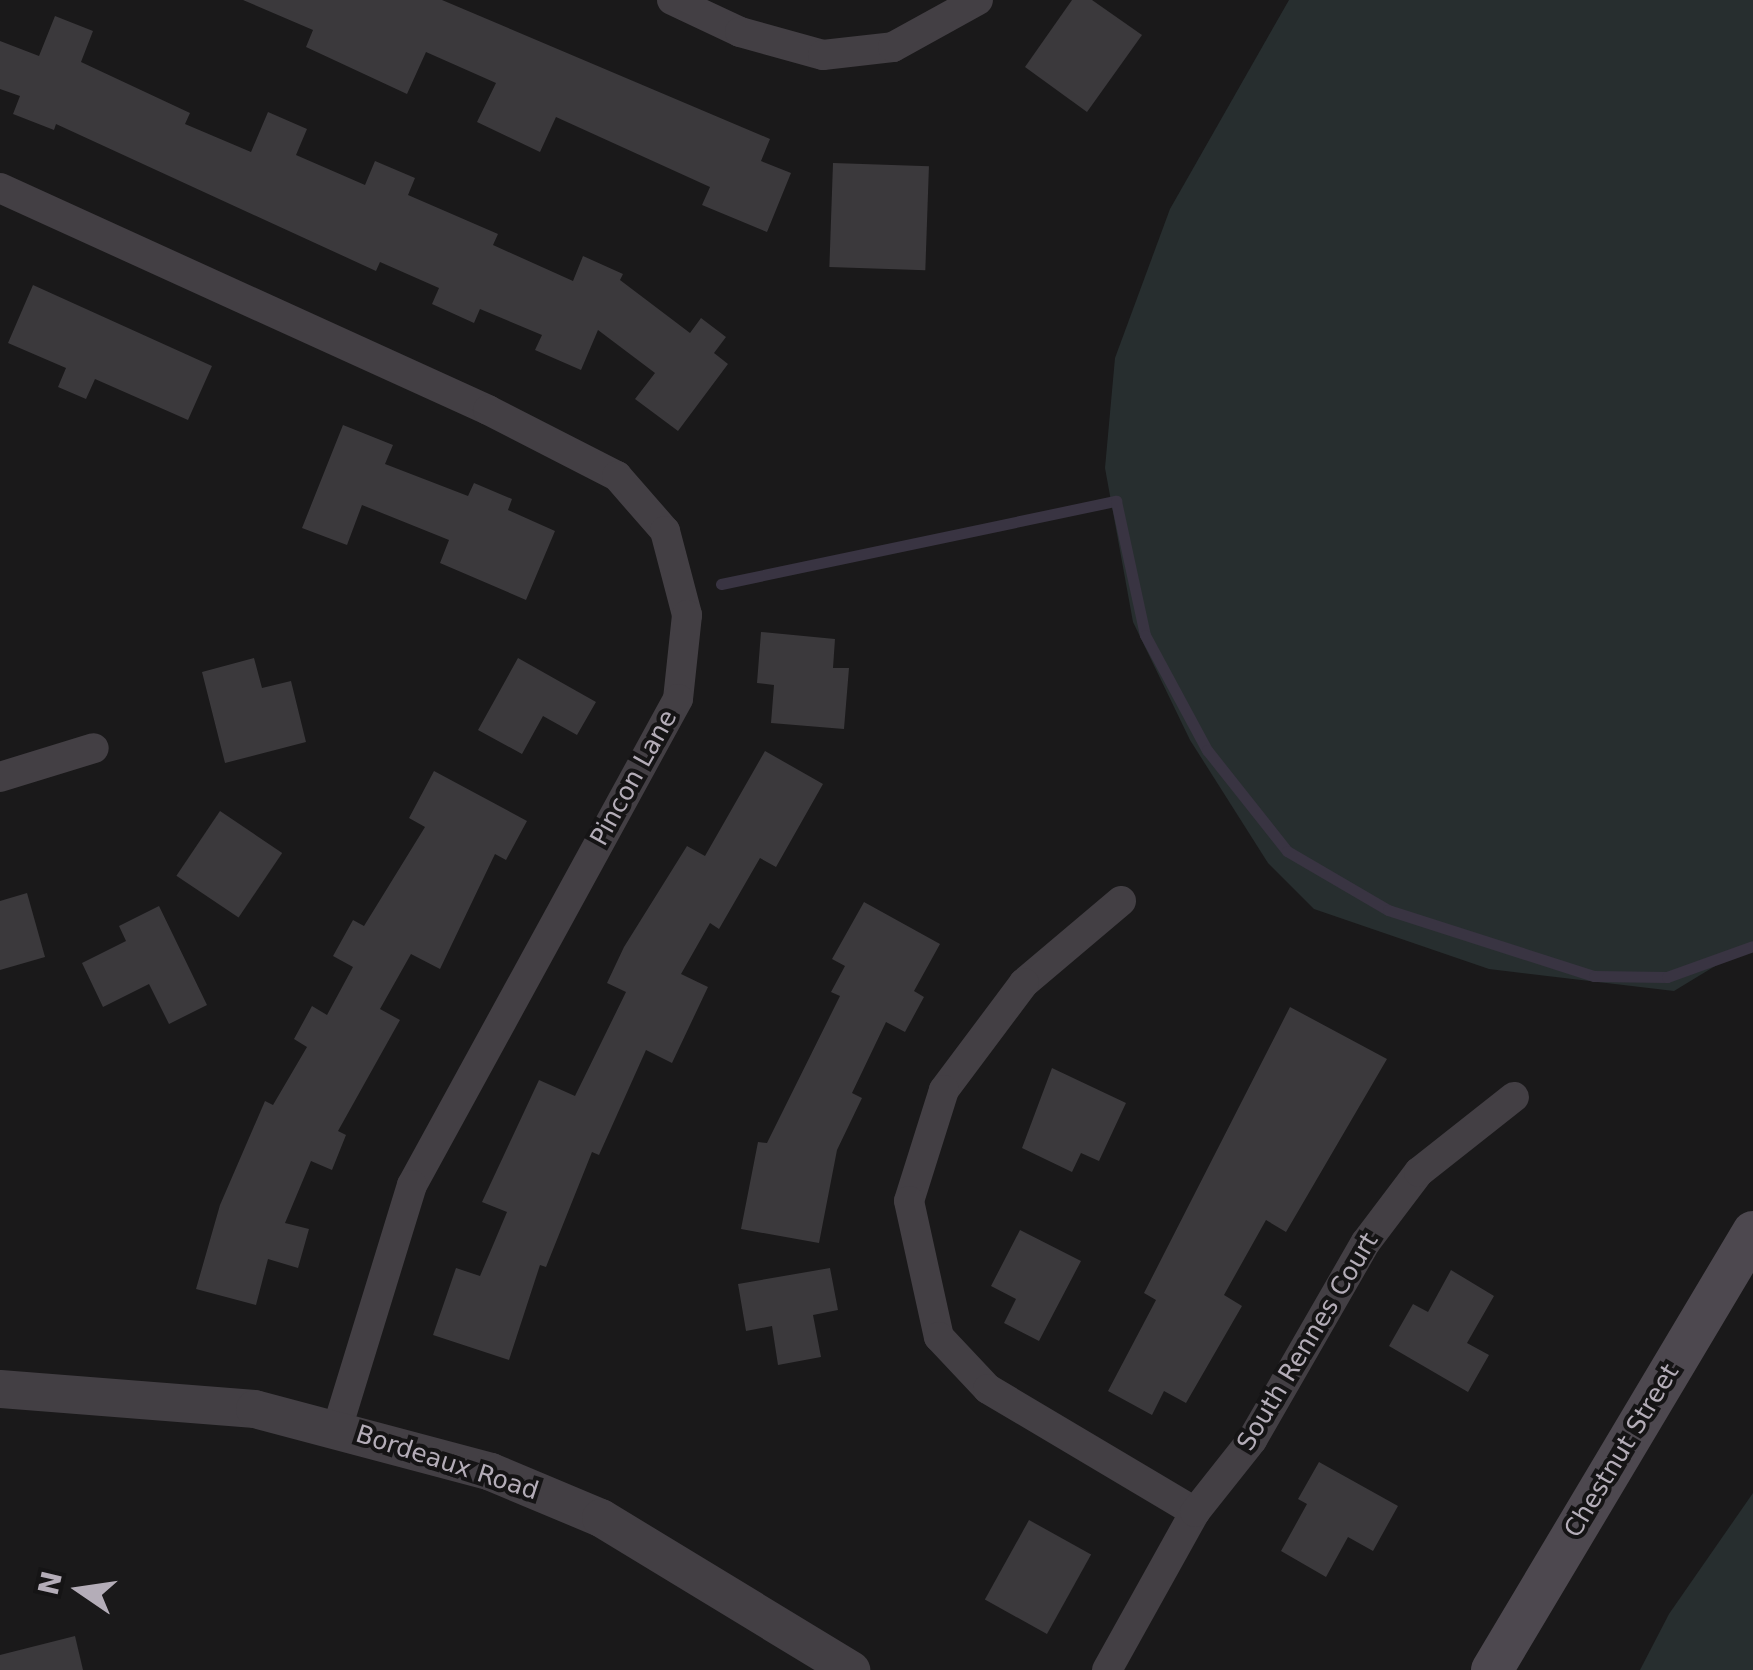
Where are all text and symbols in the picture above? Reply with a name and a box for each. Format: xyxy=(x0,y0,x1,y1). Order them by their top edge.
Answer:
street label: Pincon Lane xyxy=(584,705,684,851)
street label: South Rennes Court xyxy=(1231,1228,1385,1456)
street label: Chestnut Street xyxy=(1558,1359,1686,1543)
street label: Bordeaux Road xyxy=(352,1419,542,1507)
north arrow xyxy=(30,1540,130,1640)
text: N xyxy=(32,1568,69,1598)

